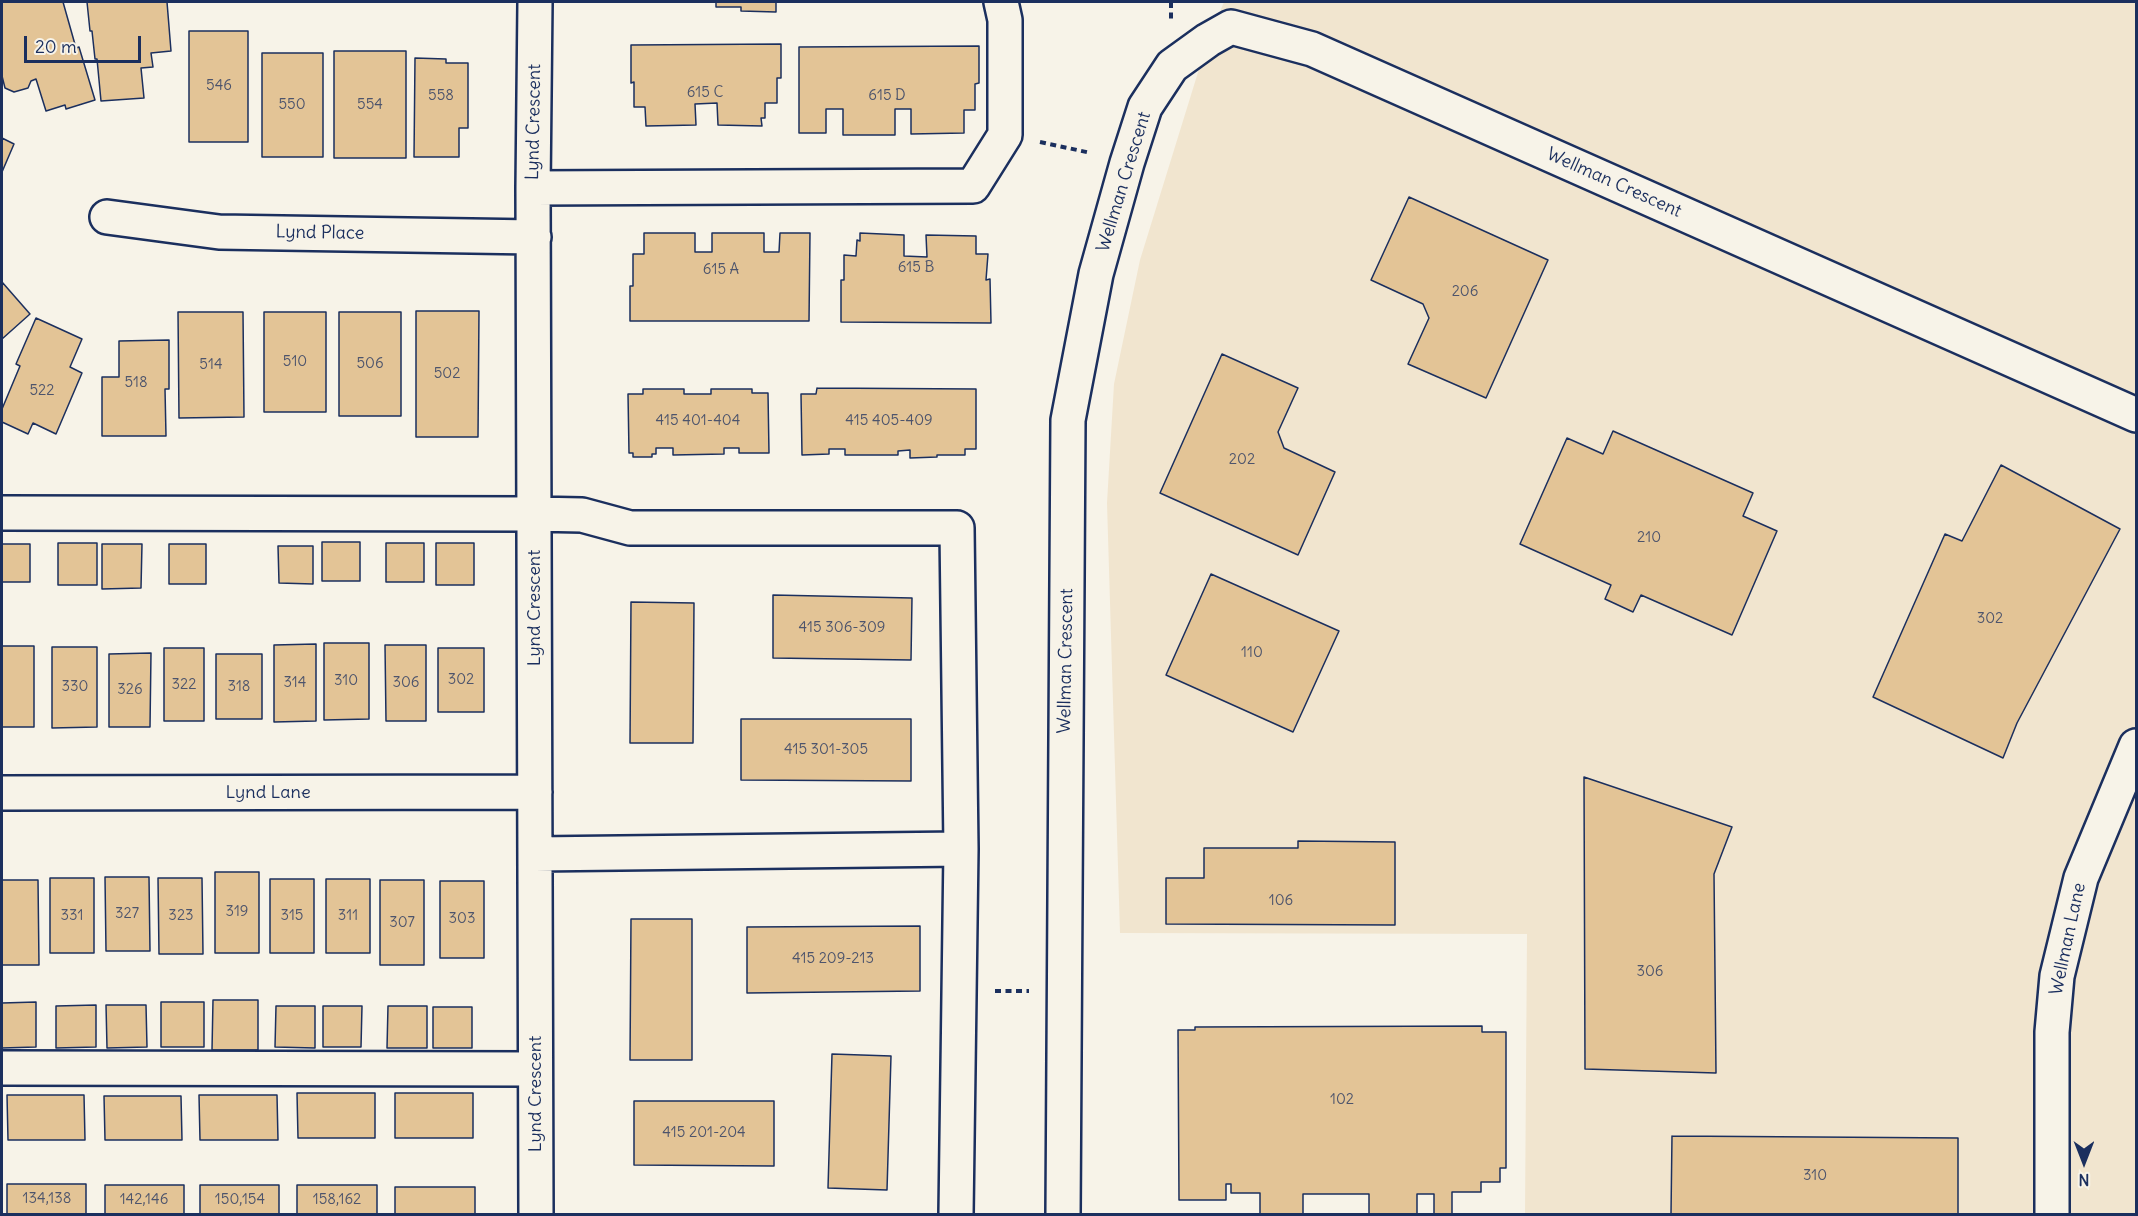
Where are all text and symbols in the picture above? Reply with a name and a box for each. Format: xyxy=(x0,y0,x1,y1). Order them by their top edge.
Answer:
scale bar xyxy=(27,24,144,62)
text: 20 m xyxy=(35,35,77,58)
street label: Lynd Crescent xyxy=(522,64,546,180)
house number: 546 xyxy=(206,77,232,95)
house number: 615 C xyxy=(687,84,723,102)
house number: 558 xyxy=(428,87,454,105)
house number: 615 D xyxy=(868,87,906,105)
house number: 550 xyxy=(278,96,306,114)
house number: 554 xyxy=(357,96,383,114)
street label: Wellman Crescent xyxy=(1092,109,1156,255)
street label: Wellman Crescent xyxy=(1543,144,1685,222)
street label: Lynd Place xyxy=(275,221,365,245)
house number: 615 B xyxy=(898,259,934,277)
house number: 615 A xyxy=(703,261,739,279)
house number: 206 xyxy=(1452,283,1478,301)
house number: 510 xyxy=(283,353,307,371)
house number: 506 xyxy=(356,355,384,373)
house number: 514 xyxy=(199,356,223,374)
house number: 502 xyxy=(434,365,460,383)
house number: 518 xyxy=(124,374,148,392)
house number: 522 xyxy=(29,382,55,400)
house number: 415 401-404 xyxy=(656,412,740,430)
house number: 415 405-409 xyxy=(845,412,933,430)
house number: 202 xyxy=(1229,451,1255,469)
house number: 210 xyxy=(1637,529,1661,547)
street label: Lynd Crescent xyxy=(524,550,546,666)
street label: Wellman Crescent xyxy=(1054,588,1078,734)
house number: 302 xyxy=(1977,610,2003,628)
house number: 415 306-309 xyxy=(799,619,885,637)
house number: 110 xyxy=(1241,644,1263,662)
house number: 302 xyxy=(448,671,474,689)
house number: 310 xyxy=(334,672,358,690)
house number: 314 xyxy=(284,674,306,692)
house number: 306 xyxy=(392,674,420,692)
house number: 322 xyxy=(172,676,196,694)
house number: 330 xyxy=(62,678,88,696)
house number: 318 xyxy=(228,678,250,696)
house number: 326 xyxy=(117,681,143,699)
house number: 415 301-305 xyxy=(784,741,868,759)
street label: Lynd Lane xyxy=(225,782,311,804)
street label: Wellman Lane xyxy=(2046,881,2090,997)
house number: 106 xyxy=(1269,892,1293,910)
house number: 319 xyxy=(226,903,248,921)
house number: 327 xyxy=(115,905,139,923)
house number: 331 xyxy=(61,907,83,925)
house number: 323 xyxy=(168,907,194,925)
house number: 315 xyxy=(281,907,303,925)
house number: 311 xyxy=(338,907,358,925)
house number: 303 xyxy=(449,910,475,928)
house number: 307 xyxy=(389,914,415,932)
house number: 415 209-213 xyxy=(792,950,874,968)
house number: 306 xyxy=(1636,963,1664,981)
street label: Lynd Crescent xyxy=(525,1036,547,1152)
house number: 102 xyxy=(1330,1091,1354,1109)
house number: 415 201-204 xyxy=(662,1124,746,1142)
north arrow xyxy=(2054,1132,2114,1192)
house number: 310 xyxy=(1803,1167,1827,1185)
text: N xyxy=(2078,1170,2090,1190)
house number: 134,138 xyxy=(23,1190,71,1208)
house number: 142,146 xyxy=(120,1191,168,1209)
house number: 150,154 xyxy=(215,1191,265,1209)
house number: 158,162 xyxy=(313,1191,361,1209)

